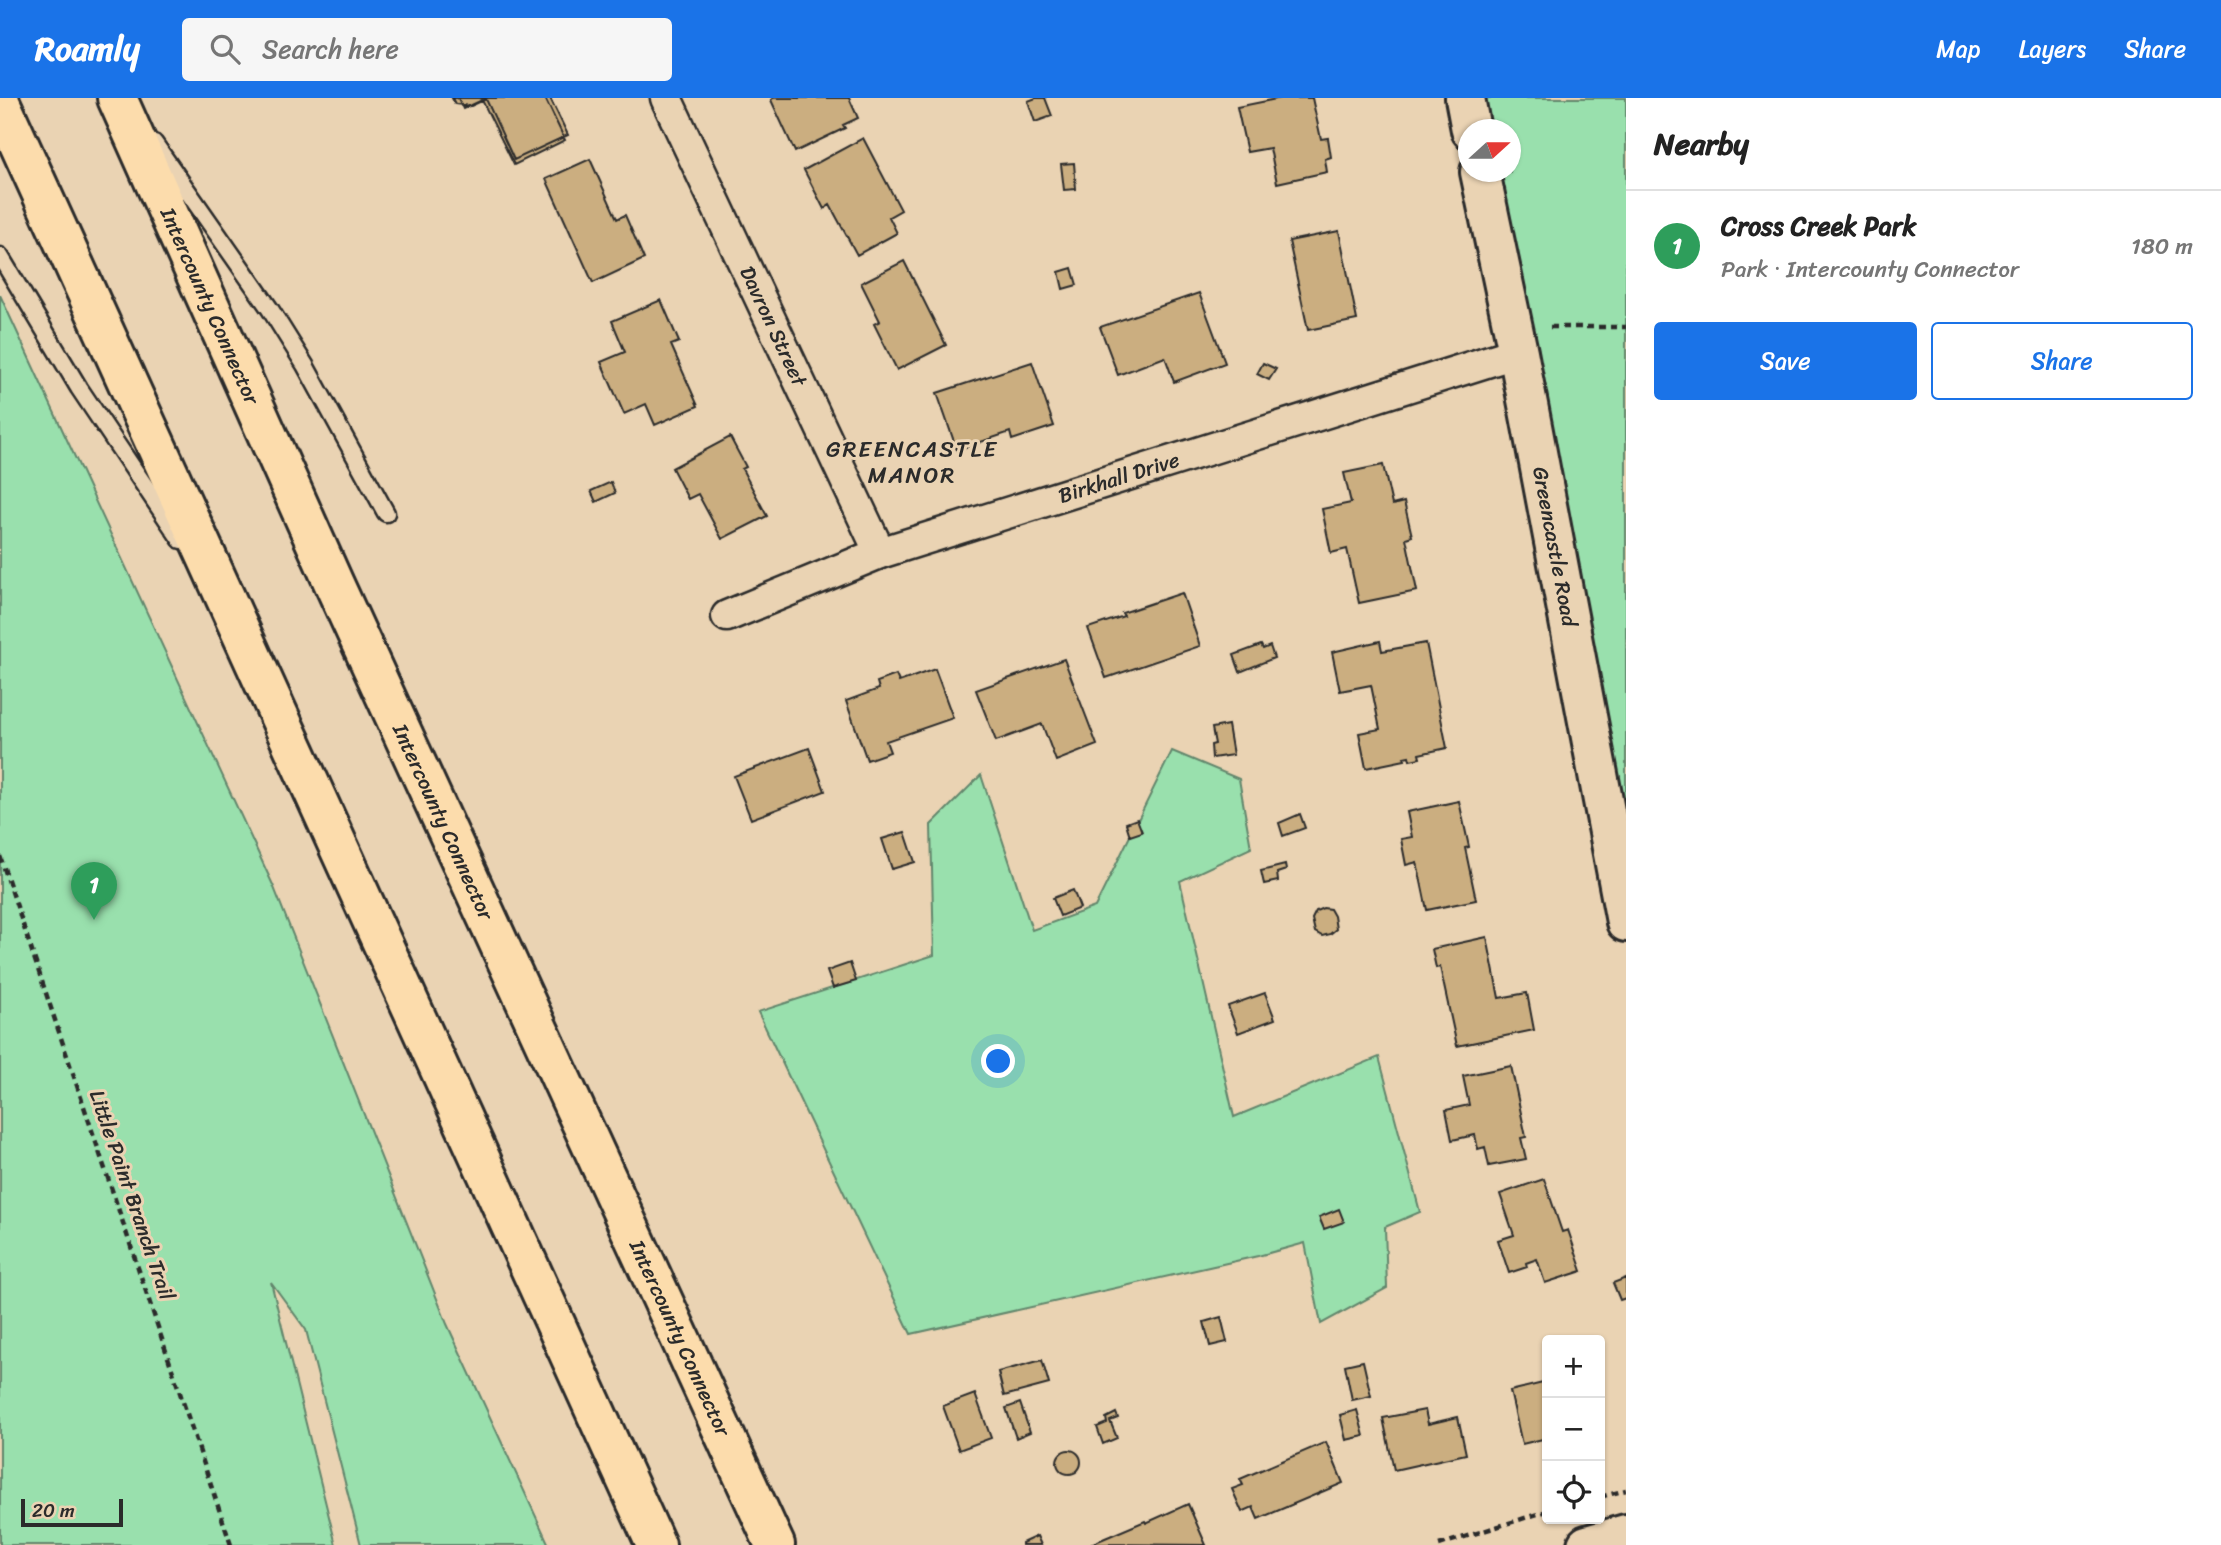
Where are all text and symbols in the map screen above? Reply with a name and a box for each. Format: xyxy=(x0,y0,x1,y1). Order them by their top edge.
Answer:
search box xyxy=(182,18,672,81)
text: Roamly xyxy=(35,20,140,78)
text: Search here xyxy=(262,26,399,72)
text: Map xyxy=(1936,28,1981,70)
text: Layers xyxy=(2019,28,2086,70)
text: Share xyxy=(2124,28,2186,70)
icon: search xyxy=(206,30,244,68)
text: Nearby xyxy=(1654,117,1749,171)
north arrow xyxy=(1458,119,1521,182)
street label: Intercounty Connector xyxy=(149,200,271,412)
text: Cross Creek Park xyxy=(1721,203,1916,249)
text: 1 xyxy=(1672,226,1682,267)
text: 180 m xyxy=(2131,226,2193,267)
text: Park · Intercounty Connector xyxy=(1721,249,2019,290)
street label: Davron Street xyxy=(729,259,819,394)
button: Save xyxy=(1654,322,1917,400)
button: Share xyxy=(1931,322,2193,400)
district label: GREENCASTLE MANOR xyxy=(826,429,998,496)
street label: Birkhall Drive xyxy=(1053,441,1185,515)
street label: Greencastle Road xyxy=(1521,464,1589,632)
street label: Intercounty Connector xyxy=(381,716,505,928)
pin: 1 xyxy=(71,862,117,920)
your location xyxy=(981,1044,1015,1078)
street label: Little Paint Branch Trail xyxy=(78,1085,186,1306)
street label: Intercounty Connector xyxy=(618,1233,742,1444)
map controls xyxy=(1542,1335,1605,1524)
button: + xyxy=(1542,1335,1605,1398)
button: − xyxy=(1542,1398,1605,1461)
button: locate xyxy=(1542,1461,1605,1524)
text: 20 m xyxy=(32,1494,75,1527)
scale bar xyxy=(21,1496,122,1528)

